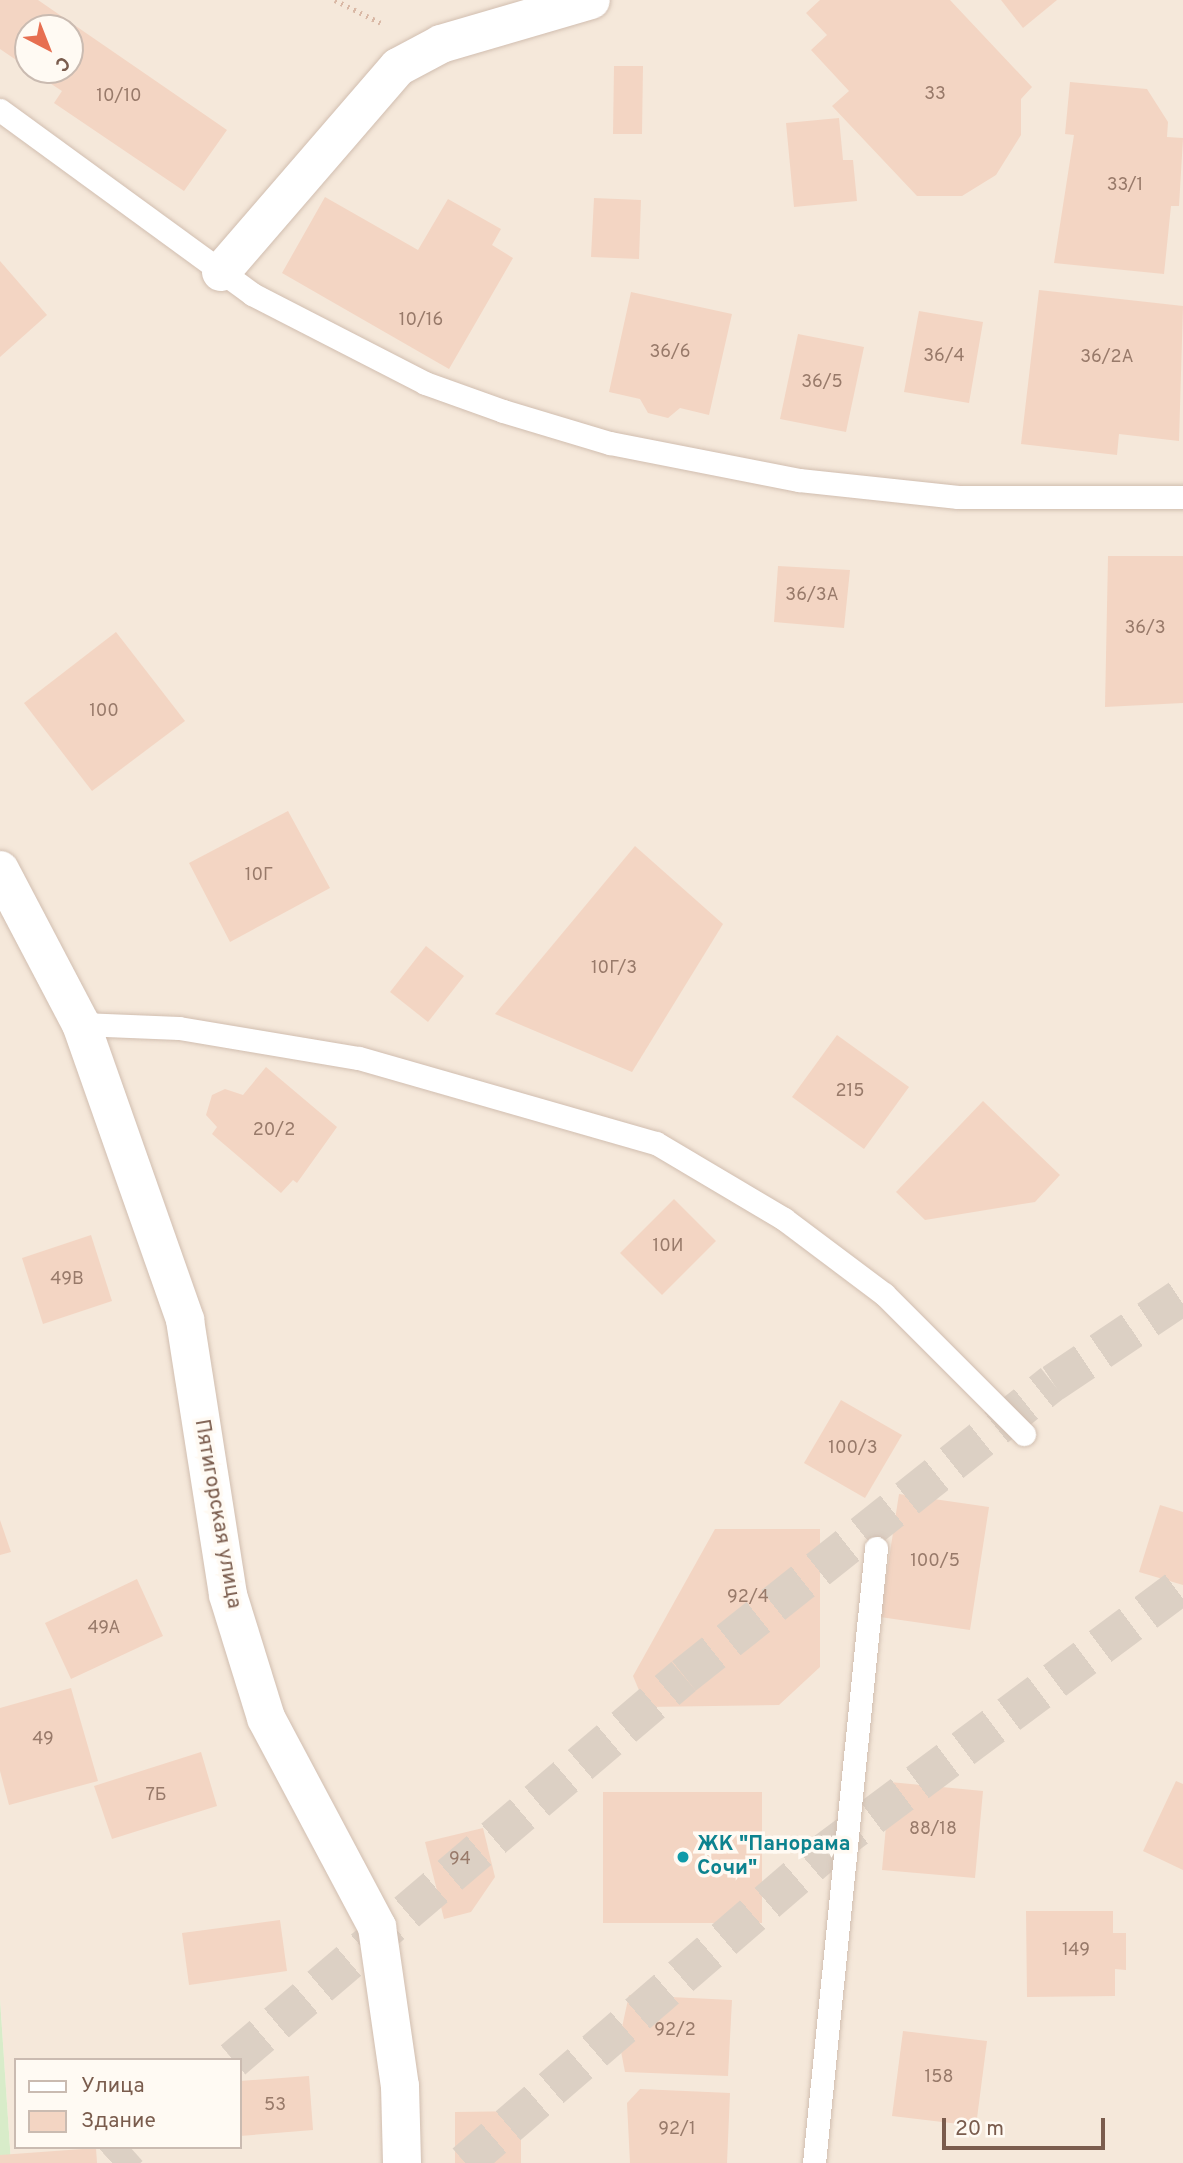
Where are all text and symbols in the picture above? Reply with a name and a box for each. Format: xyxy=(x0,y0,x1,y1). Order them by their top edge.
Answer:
north arrow xyxy=(14,14,84,84)
text: С xyxy=(49,50,74,76)
house number: 33 xyxy=(924,84,946,106)
house number: 10/10 xyxy=(96,86,142,108)
house number: 33/1 xyxy=(1107,175,1143,197)
house number: 10/16 xyxy=(399,310,443,332)
house number: 36/6 xyxy=(649,342,691,364)
house number: 36/4 xyxy=(923,346,965,368)
house number: 36/2А xyxy=(1080,347,1134,369)
house number: 36/5 xyxy=(801,372,843,394)
house number: 36/3А xyxy=(785,585,839,607)
house number: 36/3 xyxy=(1124,618,1166,640)
house number: 100 xyxy=(89,701,119,723)
house number: 10Г xyxy=(245,865,273,887)
house number: 10Г/3 xyxy=(591,958,637,980)
house number: 215 xyxy=(836,1081,864,1103)
house number: 20/2 xyxy=(253,1120,295,1142)
house number: 10И xyxy=(653,1236,683,1258)
house number: 49В xyxy=(50,1269,84,1291)
street label: Пятигорская улица xyxy=(188,1417,246,1611)
house number: 100/3 xyxy=(828,1438,878,1460)
house number: 100/5 xyxy=(910,1551,960,1573)
house number: 92/4 xyxy=(727,1587,769,1609)
house number: 49А xyxy=(87,1618,121,1640)
house number: 49 xyxy=(32,1729,54,1751)
house number: 7Б xyxy=(145,1785,167,1807)
house number: 88/18 xyxy=(909,1819,957,1841)
place label: ЖК "Панорама Сочи" xyxy=(697,1832,851,1882)
house number: 94 xyxy=(449,1849,471,1871)
marker: ЖК "Панорама Сочи" xyxy=(675,1849,691,1865)
house number: 149 xyxy=(1062,1940,1090,1962)
house number: 92/2 xyxy=(654,2020,696,2042)
legend xyxy=(14,2058,242,2149)
house number: 158 xyxy=(925,2067,953,2089)
text: Улица xyxy=(81,2073,145,2100)
house number: 53 xyxy=(264,2095,286,2117)
scale bar xyxy=(945,2104,1108,2148)
text: Здание xyxy=(81,2108,156,2135)
text: 20 m xyxy=(955,2116,1004,2143)
house number: 92/1 xyxy=(658,2119,696,2141)

